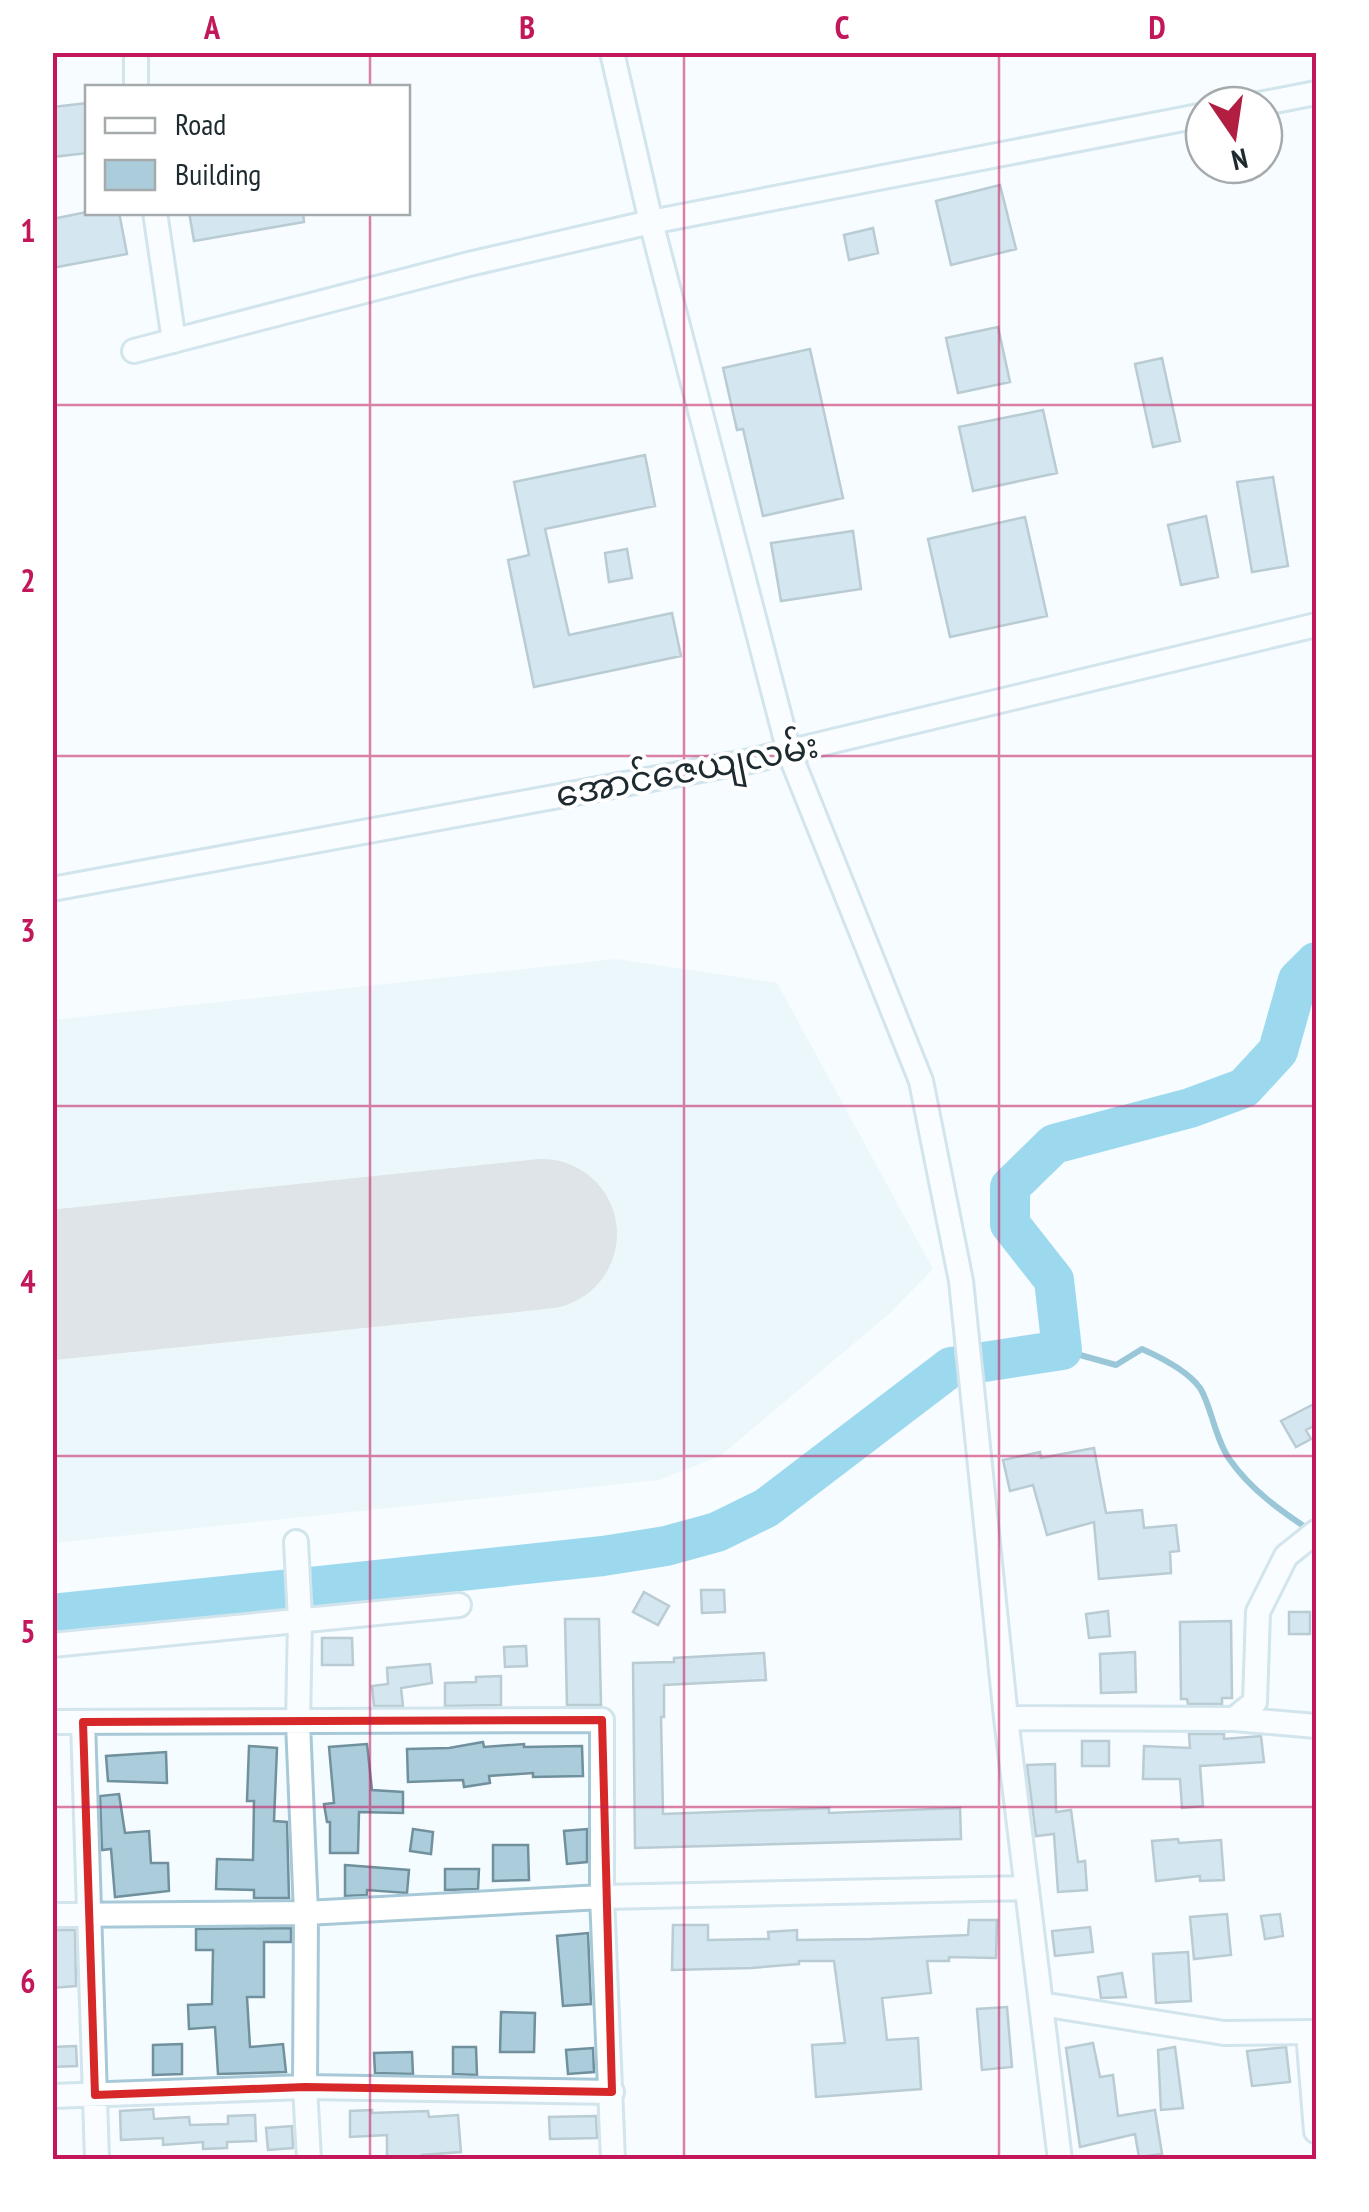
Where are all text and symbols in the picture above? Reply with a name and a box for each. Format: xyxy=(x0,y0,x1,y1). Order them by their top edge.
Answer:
text: A xyxy=(203,6,221,48)
text: B xyxy=(519,6,535,48)
text: C xyxy=(835,6,850,48)
text: D xyxy=(1148,6,1166,48)
legend xyxy=(85,85,410,215)
north arrow xyxy=(1184,85,1284,185)
text: Road xyxy=(175,104,226,143)
text: N xyxy=(1228,140,1251,180)
text: Building xyxy=(175,154,261,193)
text: 1 xyxy=(20,209,36,251)
text: 2 xyxy=(20,559,36,601)
street label: အောင်ဇေယျလမ်း xyxy=(551,721,824,824)
text: 3 xyxy=(20,909,36,951)
text: 4 xyxy=(20,1260,36,1302)
text: 5 xyxy=(20,1610,36,1652)
text: 6 xyxy=(20,1960,36,2002)

